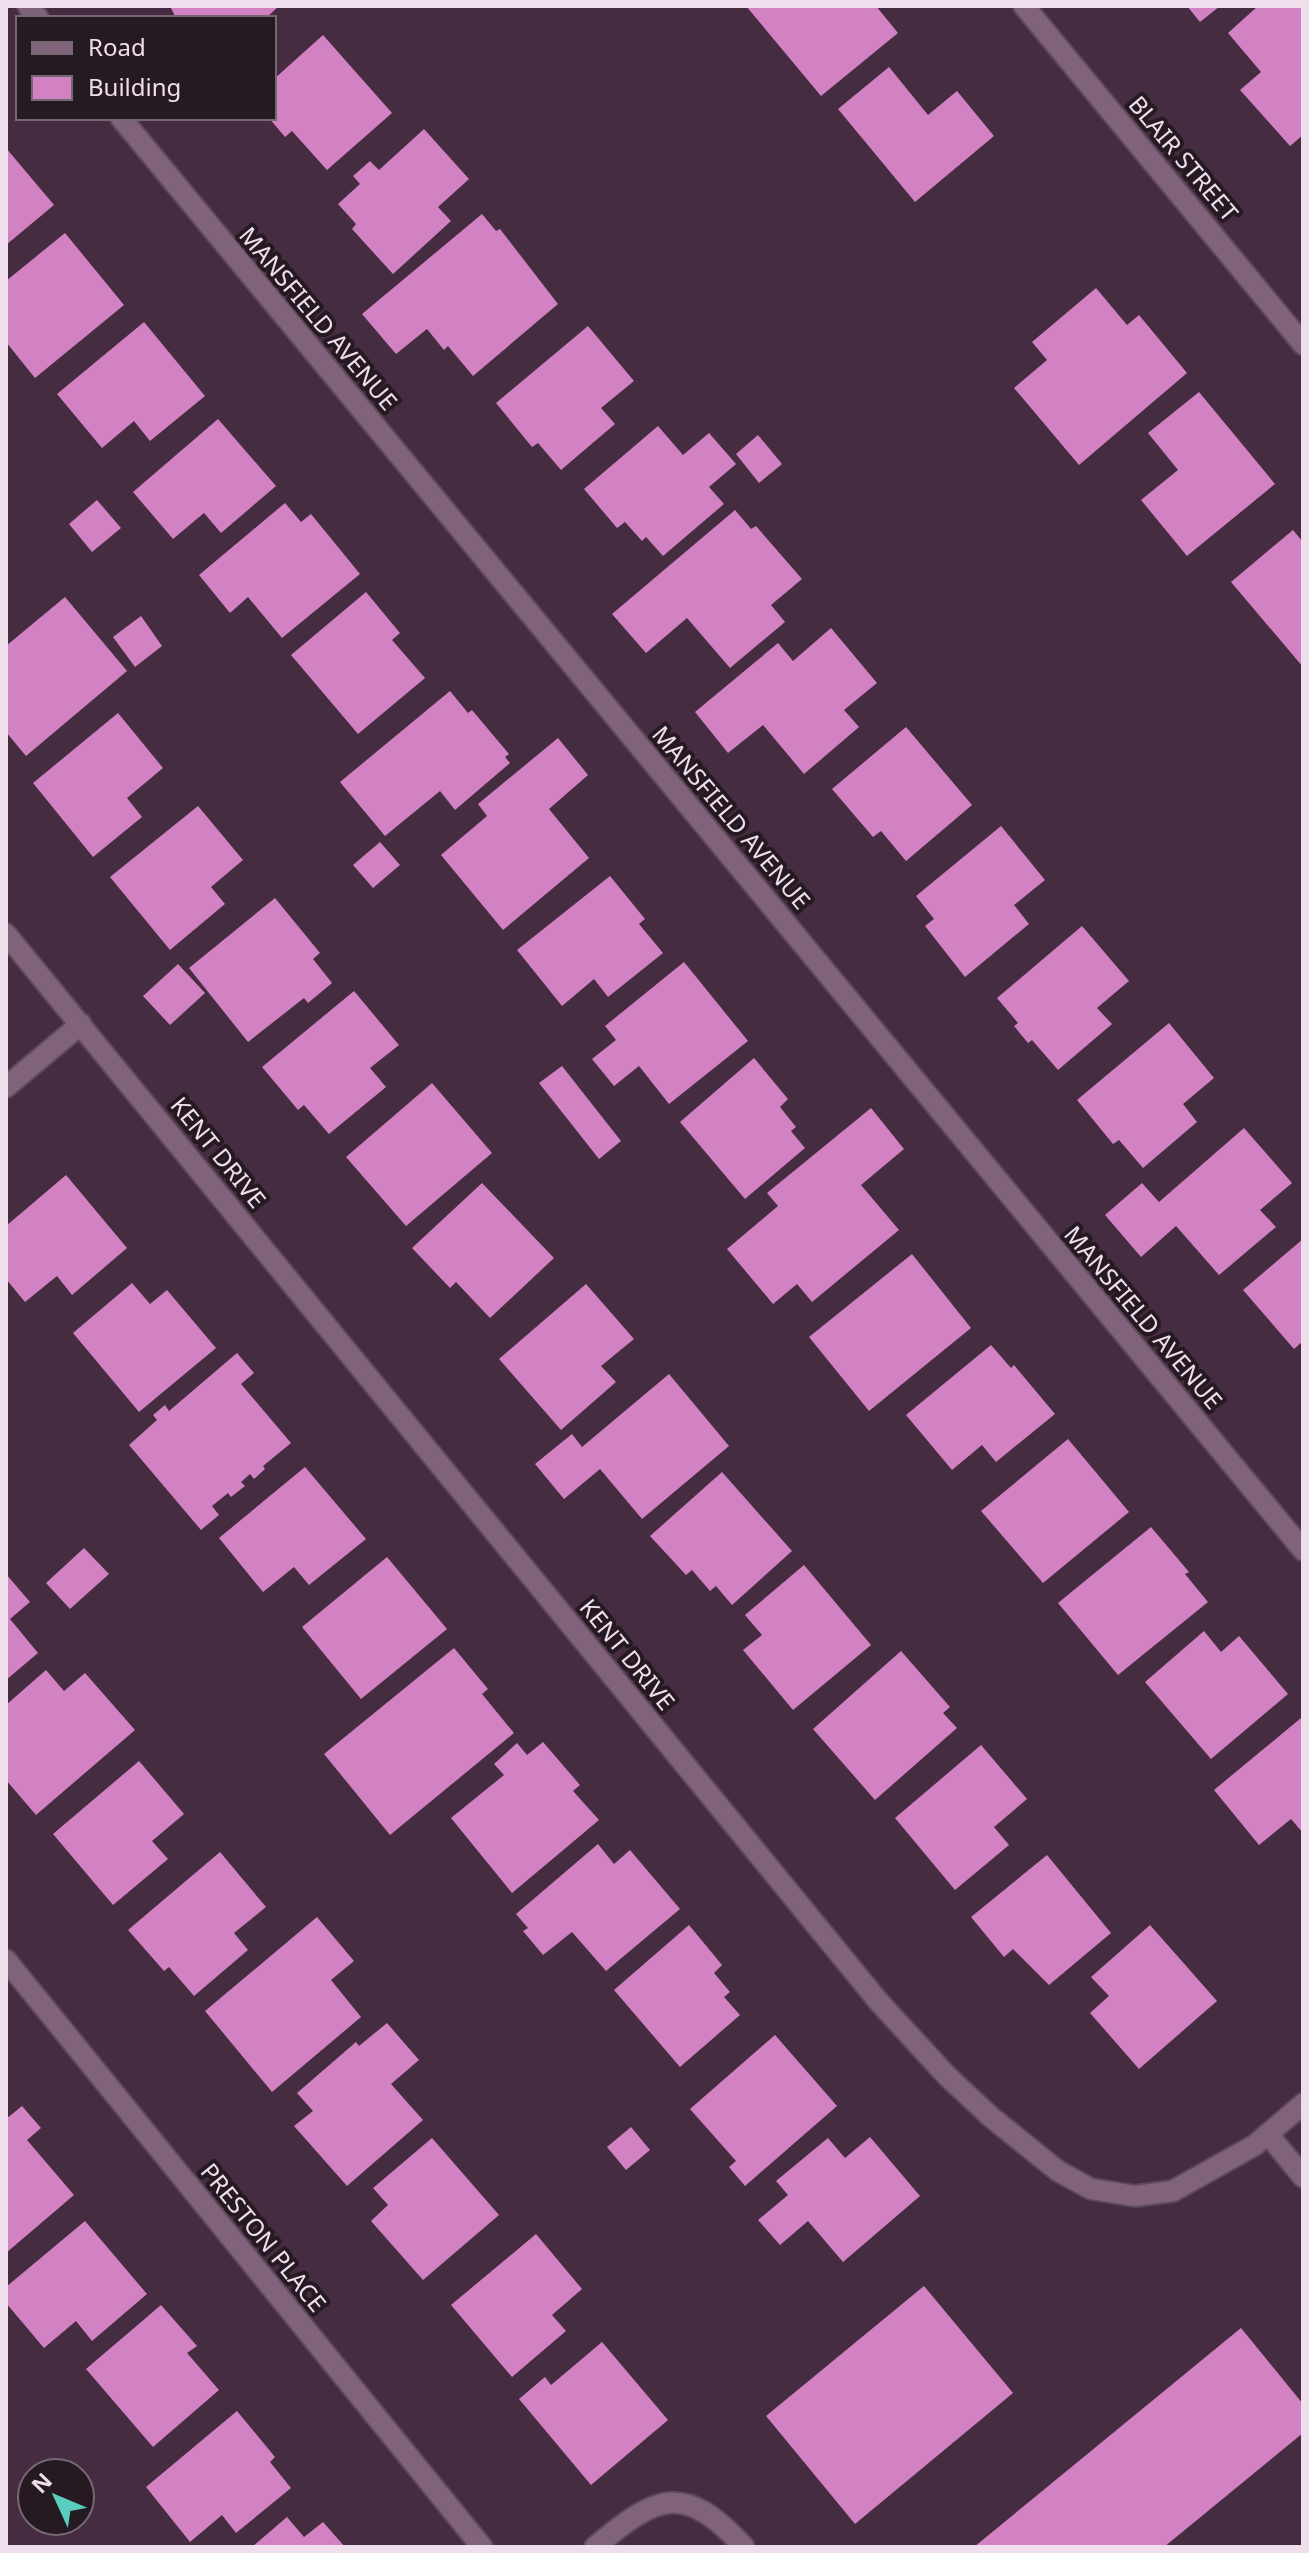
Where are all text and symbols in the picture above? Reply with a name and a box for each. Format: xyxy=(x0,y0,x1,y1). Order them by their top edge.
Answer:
legend xyxy=(16,16,276,120)
text: Road xyxy=(88,30,146,63)
text: Building xyxy=(88,70,181,103)
street label: BLAIR STREET xyxy=(1122,88,1247,228)
street label: MANSFIELD AVENUE xyxy=(232,219,406,417)
street label: MANSFIELD AVENUE xyxy=(645,718,819,916)
street label: KENT DRIVE xyxy=(164,1089,274,1215)
street label: MANSFIELD AVENUE xyxy=(1057,1218,1231,1416)
street label: KENT DRIVE xyxy=(573,1591,683,1717)
street label: PRESTON PLACE xyxy=(194,2156,334,2318)
north arrow xyxy=(16,2457,96,2537)
text: N xyxy=(24,2466,58,2499)

